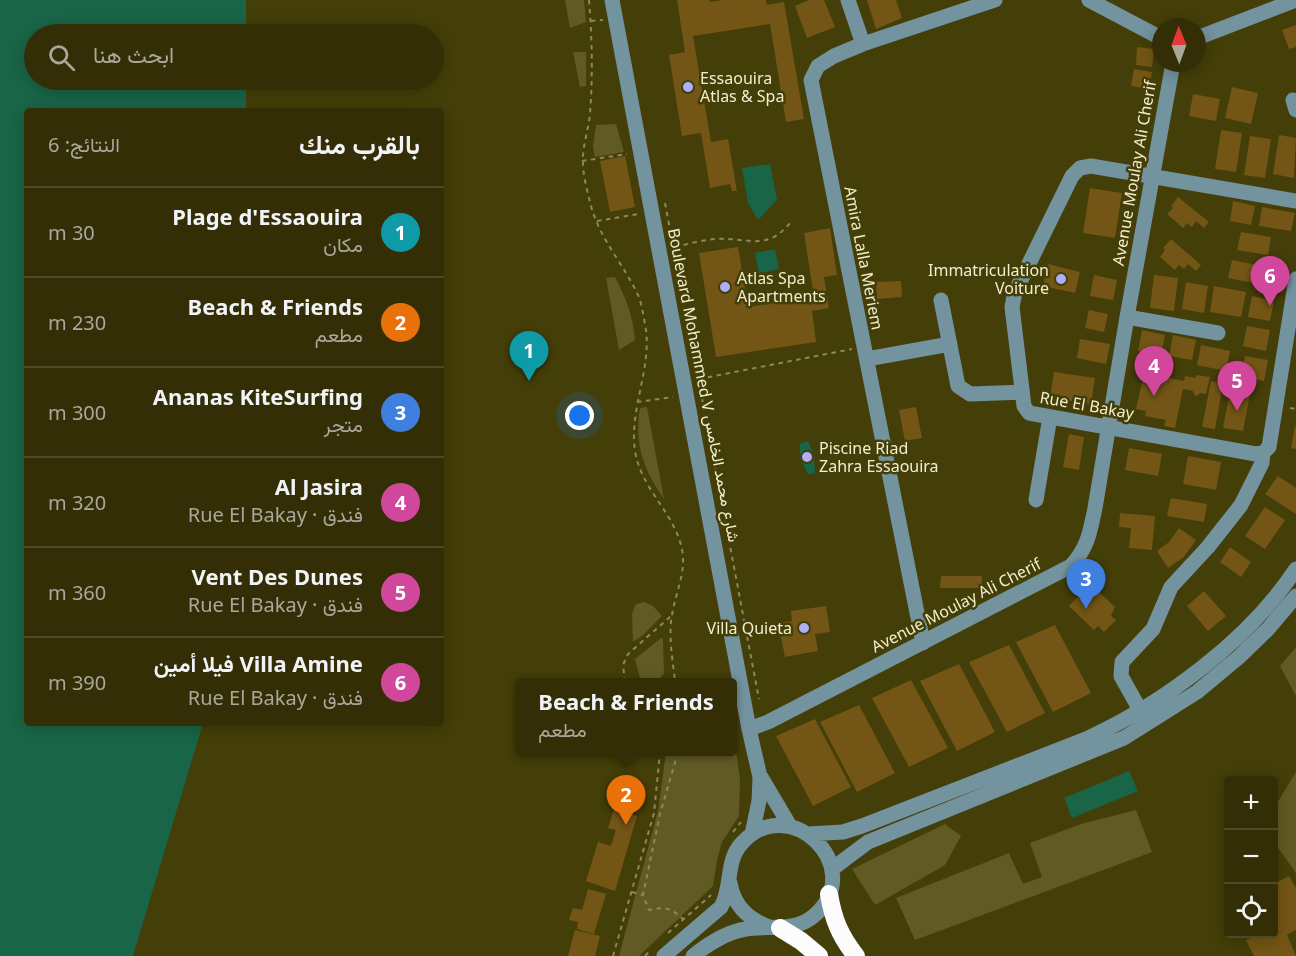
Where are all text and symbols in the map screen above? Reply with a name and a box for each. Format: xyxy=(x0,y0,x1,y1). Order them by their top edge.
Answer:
north arrow xyxy=(1152,18,1206,72)
search box xyxy=(24,24,444,90)
text: ابحث هنا xyxy=(93,39,174,69)
icon: search xyxy=(45,41,78,74)
place label: Essaouira Atlas & Spa xyxy=(700,67,784,107)
street label: Avenue Moulay Ali Cherif xyxy=(1107,77,1161,267)
marker: Essaouira Atlas & Spa xyxy=(681,80,695,94)
text: بالقرب منك xyxy=(299,126,420,162)
text: النتائج: 6 xyxy=(48,131,120,158)
street label: Amira Lalla Meriem xyxy=(839,184,889,332)
text: Plage d'Essaouira xyxy=(172,201,363,231)
text: 30 m xyxy=(48,219,95,246)
text: 1 xyxy=(395,219,406,246)
street label: Boulevard Mohammed V شارع محمد الخامس xyxy=(662,226,745,544)
text: مكان xyxy=(323,231,363,258)
pin: 6 xyxy=(1250,256,1290,306)
place label: Immatriculation Voiture xyxy=(928,259,1049,299)
place label: Atlas Spa Apartments xyxy=(737,267,826,307)
marker: Immatriculation Voiture xyxy=(1054,272,1068,286)
marker: Atlas Spa Apartments xyxy=(718,280,732,294)
text: Beach & Friends xyxy=(188,291,363,321)
text: 230 m xyxy=(48,309,106,336)
text: 2 xyxy=(395,309,406,336)
text: مطعم xyxy=(315,321,363,348)
pin: 1 xyxy=(510,332,548,381)
pin: 4 xyxy=(1134,346,1174,396)
pin: 5 xyxy=(1218,362,1256,411)
text: Ananas KiteSurfing xyxy=(153,381,363,411)
street label: Rue El Bakay xyxy=(1038,386,1137,424)
text: 300 m xyxy=(48,399,106,426)
text: 3 xyxy=(395,399,406,426)
your location xyxy=(565,401,594,430)
text: متجر xyxy=(324,411,363,438)
place label: Piscine Riad Zahra Essaouira xyxy=(819,437,939,477)
marker: Piscine Riad Zahra Essaouira xyxy=(800,450,814,464)
text: Al Jasira xyxy=(275,471,363,501)
text: 320 m xyxy=(48,489,106,516)
text: 4 xyxy=(395,489,406,516)
text: فندق · Rue El Bakay xyxy=(188,501,363,528)
street label: Avenue Moulay Ali Cherif xyxy=(867,552,1046,657)
pin: 3 xyxy=(1066,560,1106,609)
text: Vent Des Dunes xyxy=(192,561,363,591)
text: 360 m xyxy=(48,579,106,606)
text: 5 xyxy=(395,579,406,606)
text: فندق · Rue El Bakay xyxy=(188,591,363,618)
place label: Villa Quieta xyxy=(707,617,792,639)
marker: Villa Quieta xyxy=(797,621,811,635)
text: Villa Amine فيلا أمين xyxy=(154,648,363,678)
text: 390 m xyxy=(48,669,106,696)
text: 6 xyxy=(395,669,406,696)
popup xyxy=(515,678,737,756)
text: فندق · Rue El Bakay xyxy=(188,684,363,711)
text: Beach & Friends xyxy=(538,686,714,716)
text: مطعم xyxy=(538,716,587,743)
pin: 2 xyxy=(606,776,646,825)
map controls xyxy=(1224,776,1278,938)
button: + xyxy=(1224,776,1278,830)
button: − xyxy=(1224,830,1278,884)
button: locate xyxy=(1224,884,1278,938)

